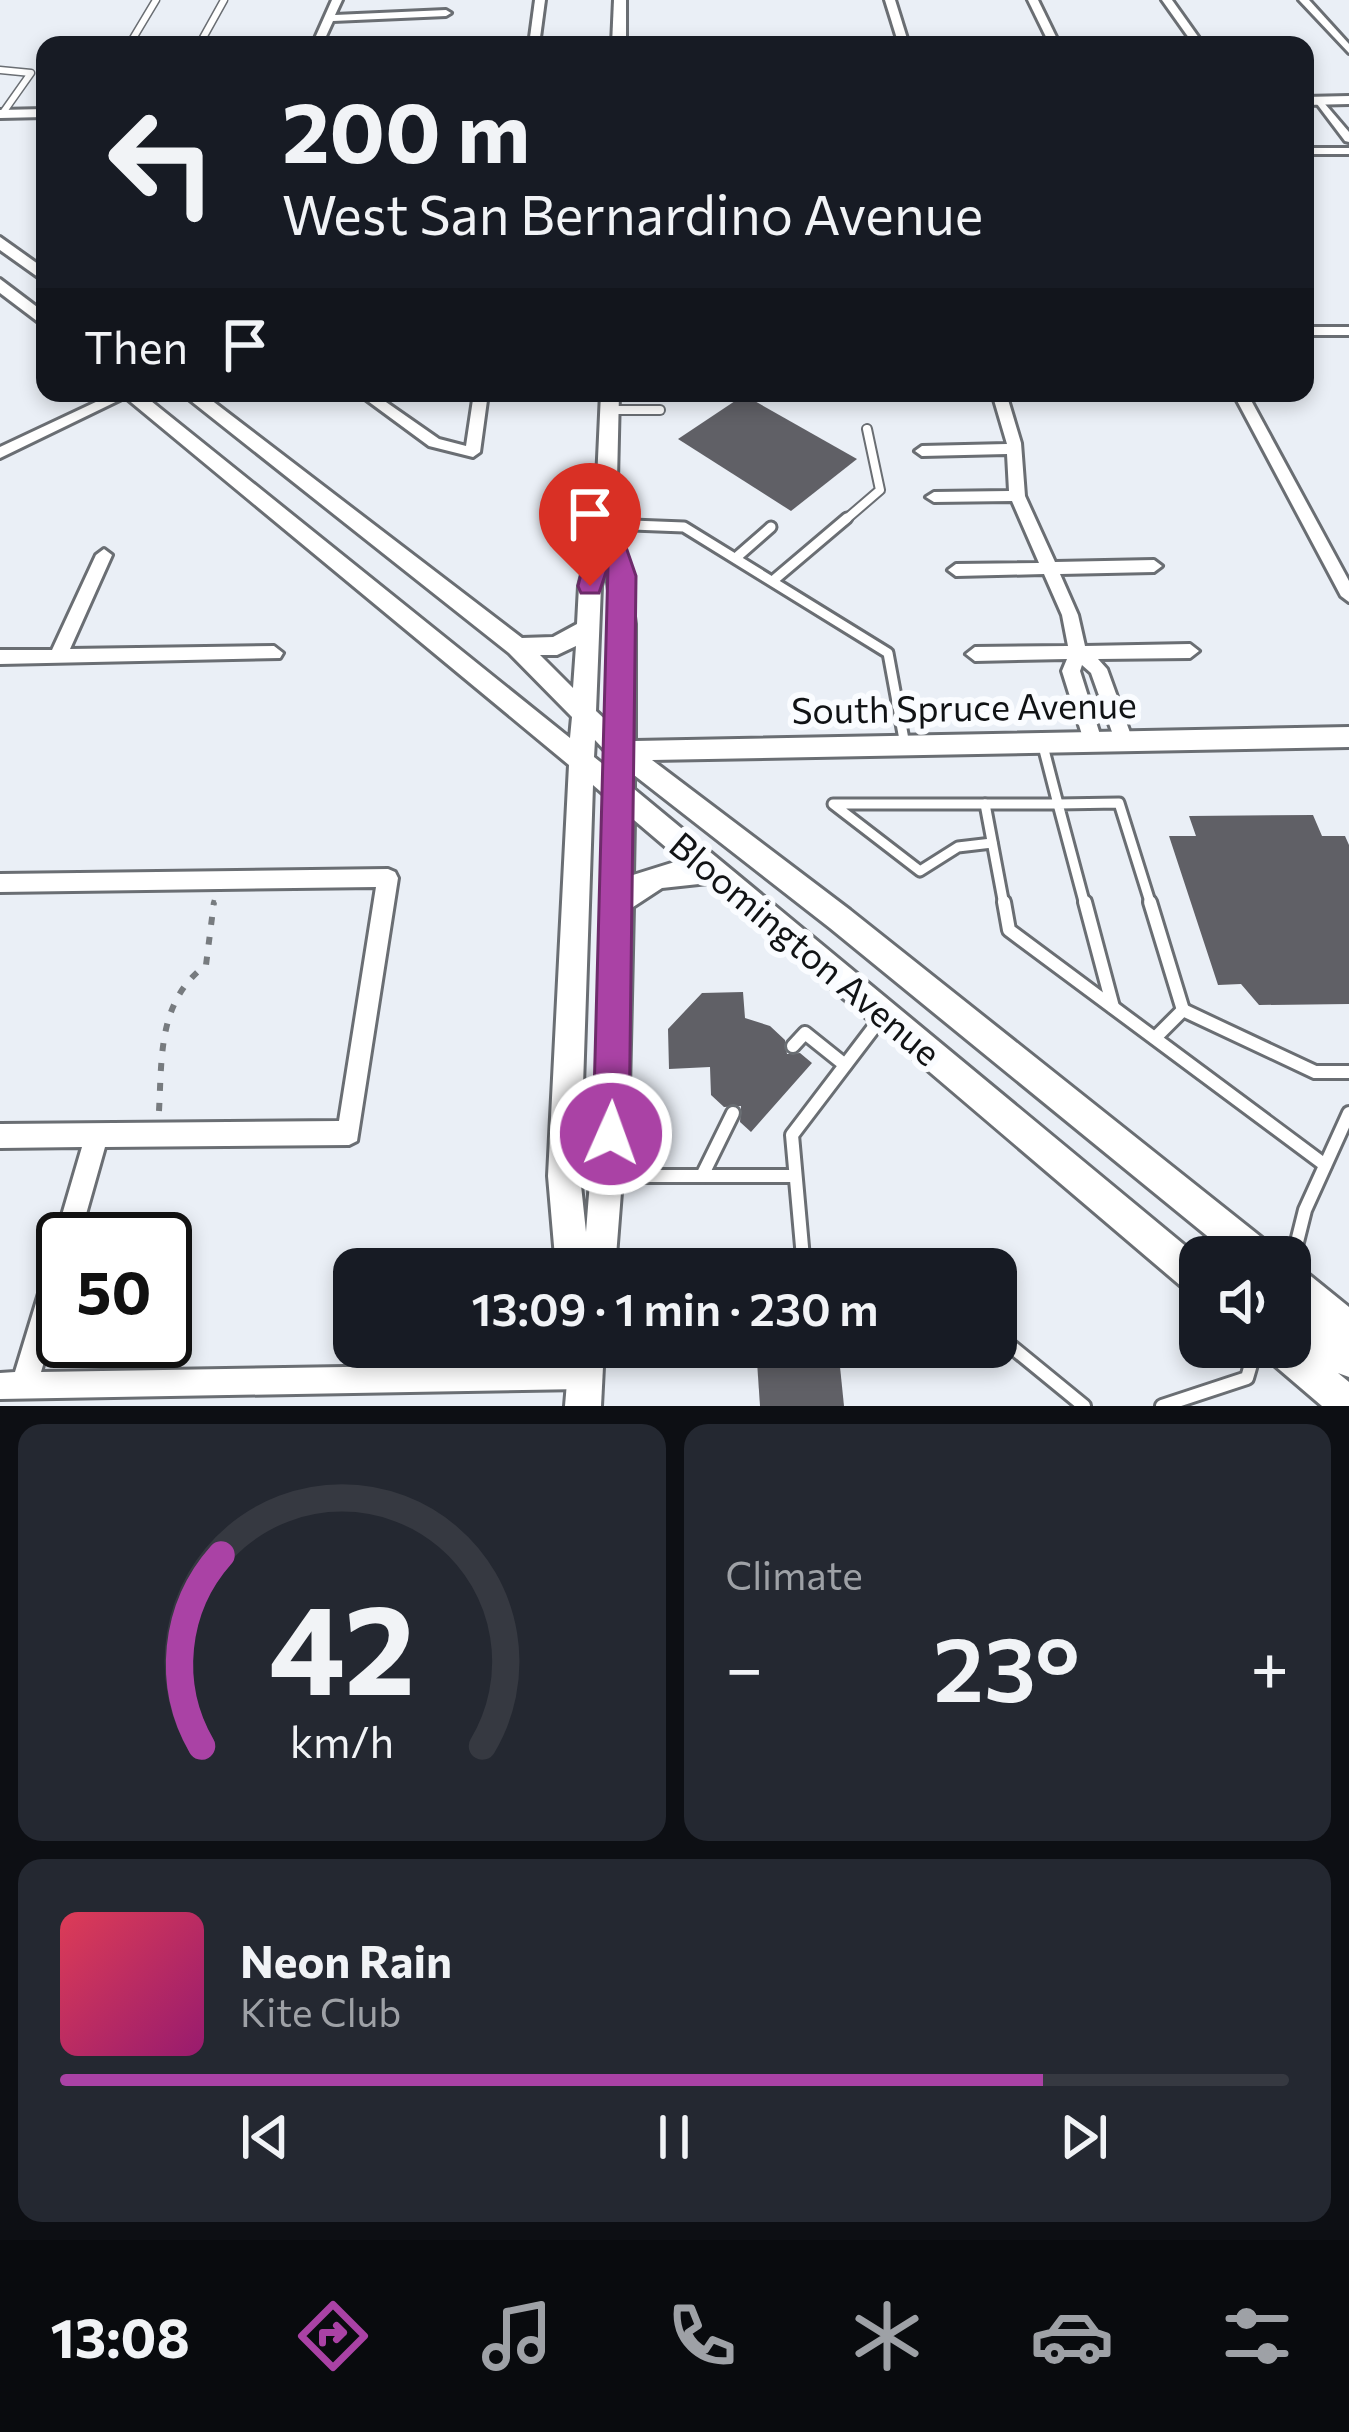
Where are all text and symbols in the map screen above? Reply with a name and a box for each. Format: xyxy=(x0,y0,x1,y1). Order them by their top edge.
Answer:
text: 200 m xyxy=(282,78,530,180)
icon: left xyxy=(84,84,240,240)
text: West San Bernardino Avenue xyxy=(282,180,983,246)
icon: arrive xyxy=(212,312,278,378)
text: Then xyxy=(84,318,188,373)
pin xyxy=(539,463,641,586)
icon: arrive xyxy=(557,481,623,547)
street label: South Spruce Avenue xyxy=(791,681,1137,731)
street label: Bloomington Avenue xyxy=(662,821,951,1074)
position arrow xyxy=(548,1071,674,1197)
speed limit sign: 50 xyxy=(36,1212,192,1368)
map controls xyxy=(1179,1236,1311,1368)
button: sound xyxy=(1179,1236,1311,1368)
text: 13:09 · 1 min · 230 m xyxy=(471,1280,879,1335)
text: Climate xyxy=(726,1550,863,1598)
text: 42 xyxy=(268,1568,415,1721)
text: 23° xyxy=(933,1610,1080,1721)
text: − xyxy=(726,1625,763,1706)
text: + xyxy=(1250,1625,1289,1706)
text: km/h xyxy=(290,1713,394,1766)
text: Neon Rain xyxy=(240,1932,452,1987)
text: Kite Club xyxy=(240,1987,401,2035)
icon: previous xyxy=(232,2104,298,2170)
icon: pause xyxy=(641,2104,707,2170)
icon: next xyxy=(1051,2104,1117,2170)
icon: directions xyxy=(291,2294,375,2378)
icon: music xyxy=(475,2294,559,2378)
icon: phone xyxy=(660,2294,744,2378)
icon: climate xyxy=(845,2294,929,2378)
icon: car xyxy=(1030,2294,1114,2378)
icon: filters xyxy=(1215,2294,1299,2378)
text: 13:08 xyxy=(50,2303,190,2369)

